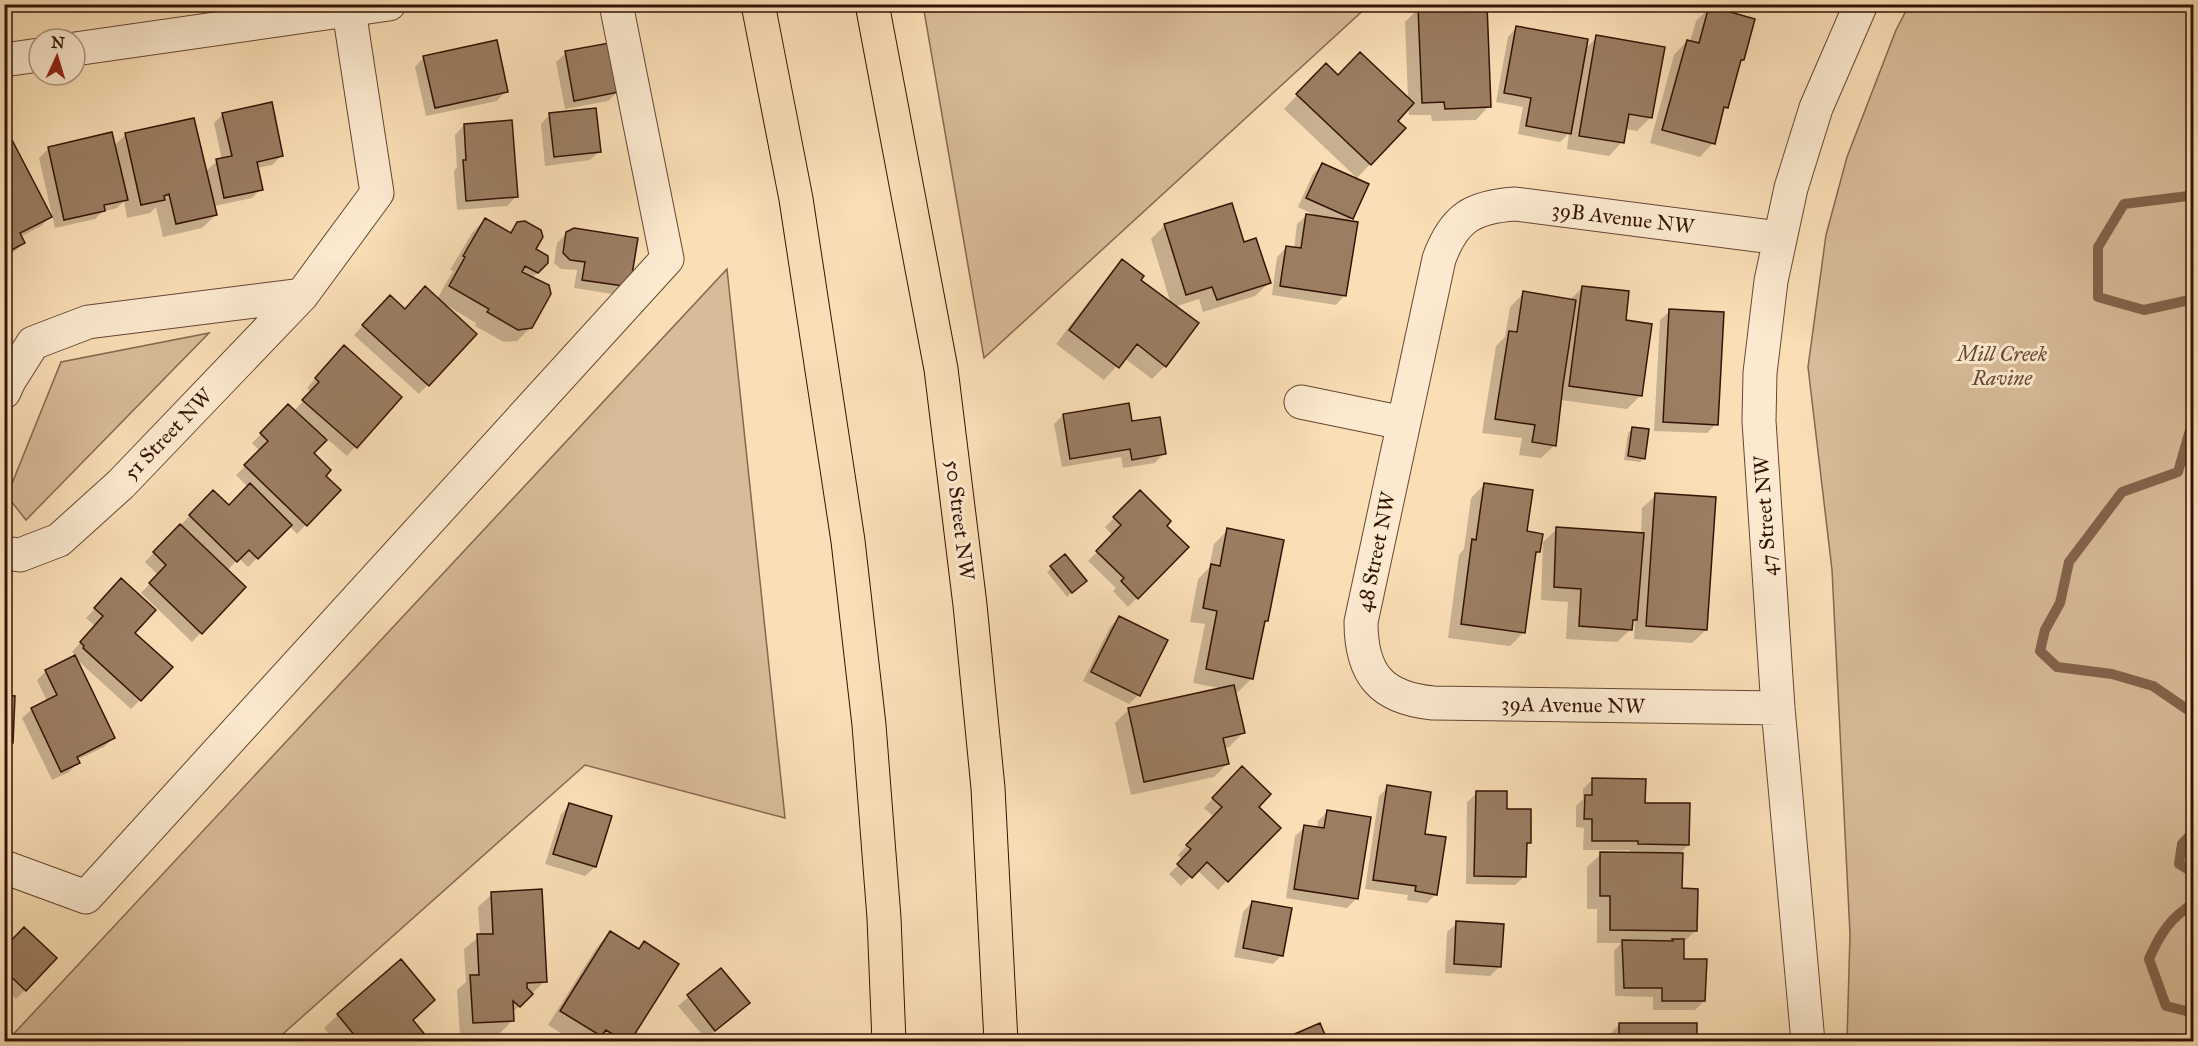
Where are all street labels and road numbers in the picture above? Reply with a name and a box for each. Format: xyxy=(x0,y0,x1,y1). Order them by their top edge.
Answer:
street label: 39B Avenue NW xyxy=(1550,196,1697,240)
street label: 51 Street NW xyxy=(118,382,219,485)
street label: 47 Street NW xyxy=(1748,454,1782,577)
street label: 50 Street NW xyxy=(940,458,980,583)
street label: 48 Street NW xyxy=(1351,489,1402,614)
street label: 39A Avenue NW xyxy=(1501,691,1646,719)

